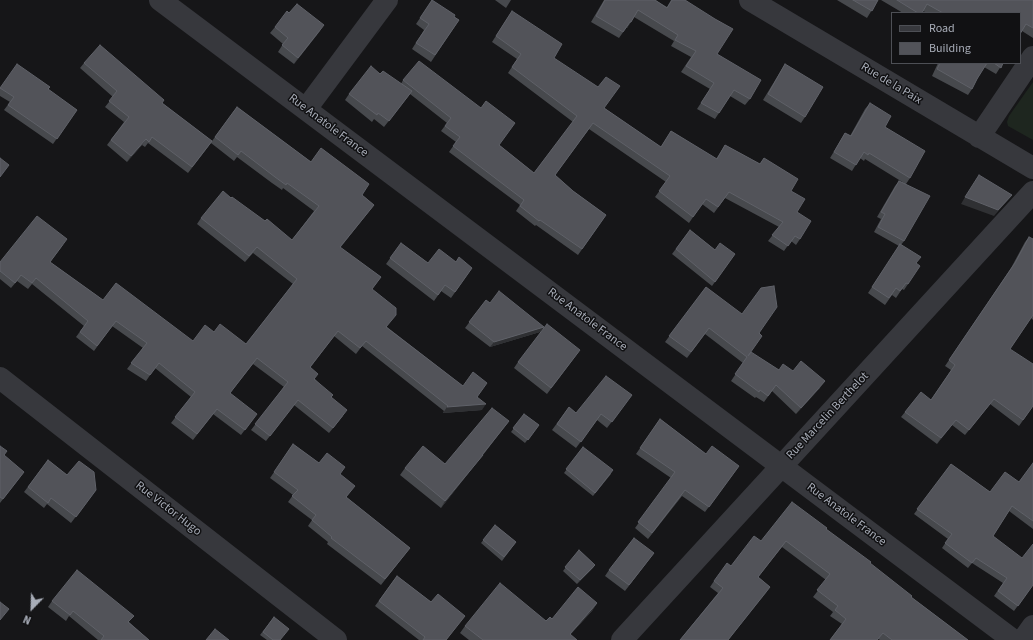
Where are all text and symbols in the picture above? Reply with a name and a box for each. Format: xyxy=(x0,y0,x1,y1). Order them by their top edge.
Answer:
legend xyxy=(891,12,1021,64)
text: Road xyxy=(929,20,955,37)
text: Building xyxy=(929,40,971,57)
street label: Rue de la Paix xyxy=(858,60,924,108)
street label: Rue Anatole France xyxy=(285,91,371,161)
street label: Rue Anatole France xyxy=(544,285,630,355)
street label: Rue Marcelin Berthelot xyxy=(784,369,872,463)
street label: Rue Victor Hugo xyxy=(132,479,204,539)
street label: Rue Anatole France xyxy=(803,480,889,550)
north arrow xyxy=(12,588,52,628)
text: N xyxy=(21,611,33,628)

